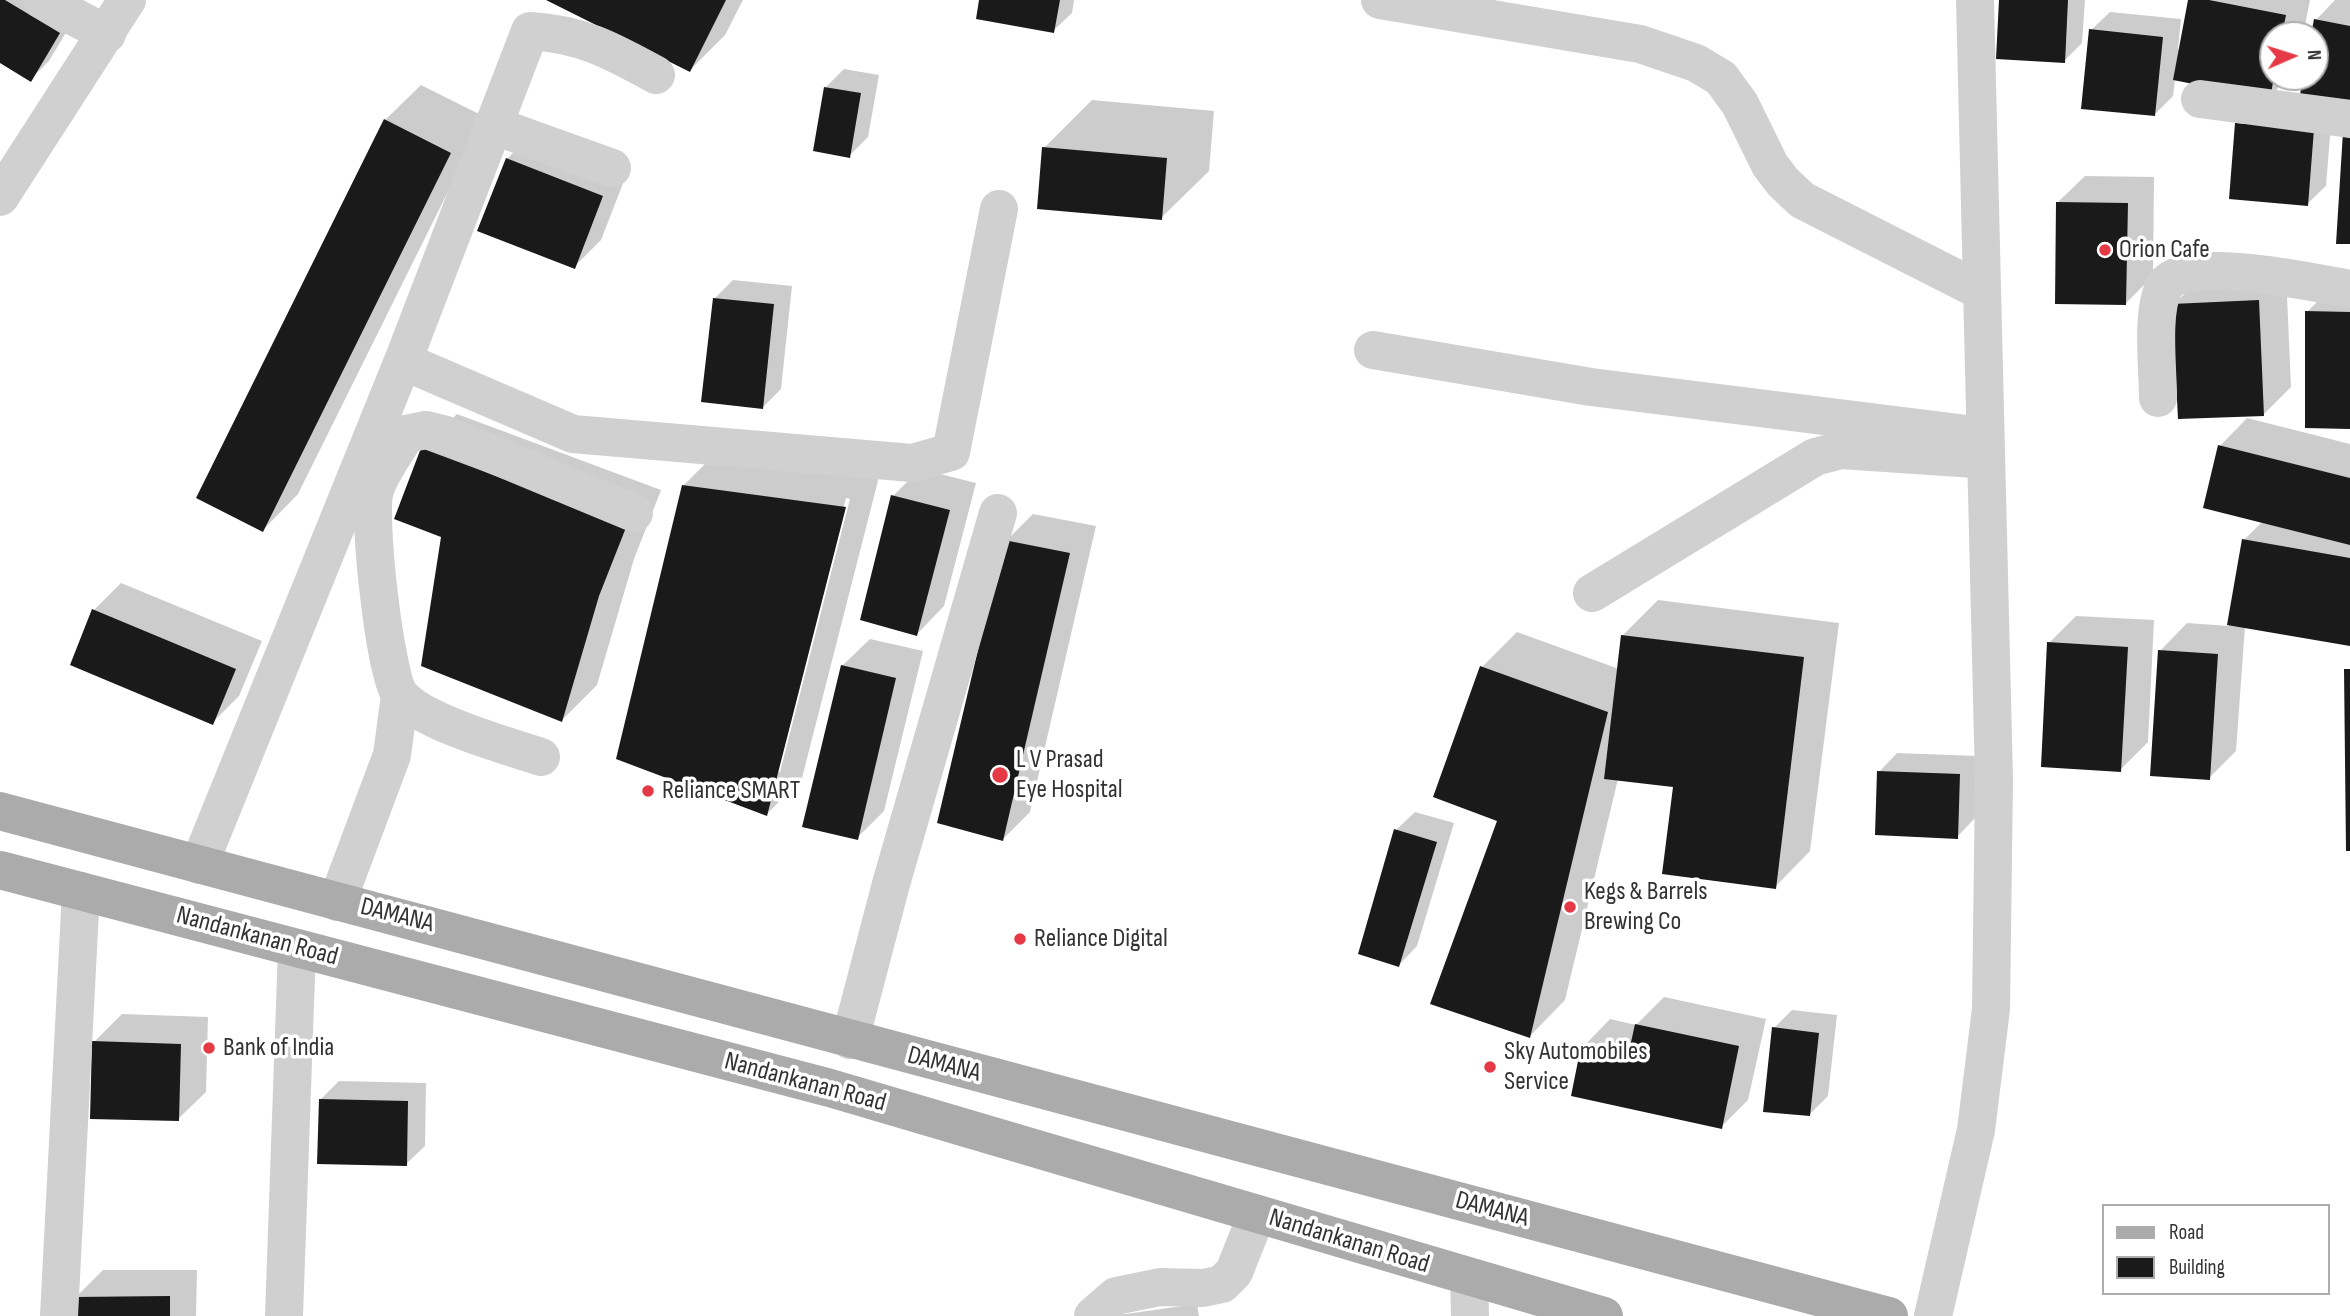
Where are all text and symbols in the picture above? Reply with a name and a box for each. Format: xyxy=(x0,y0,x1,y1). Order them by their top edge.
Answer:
north arrow xyxy=(2259,21,2329,91)
text: N xyxy=(2302,49,2325,61)
place label: Orion Cafe xyxy=(2119,234,2210,266)
marker: Orion Cafe xyxy=(2097,242,2113,258)
place label: L V Prasad Eye Hospital xyxy=(1016,744,1123,806)
marker: L V Prasad Eye Hospital xyxy=(990,765,1010,785)
place label: Reliance SMART xyxy=(662,775,800,807)
marker: Reliance SMART xyxy=(640,783,656,799)
place label: Kegs & Barrels Brewing Co xyxy=(1584,876,1708,938)
street label: DAMANA xyxy=(357,892,437,940)
marker: Kegs & Barrels Brewing Co xyxy=(1562,899,1578,915)
street label: Nandankanan Road xyxy=(173,900,341,974)
place label: Reliance Digital xyxy=(1034,923,1168,955)
marker: Reliance Digital xyxy=(1012,931,1028,947)
place label: Bank of India xyxy=(223,1032,334,1064)
place label: Sky Automobiles Service xyxy=(1504,1036,1647,1098)
marker: Bank of India xyxy=(201,1040,217,1056)
street label: DAMANA xyxy=(904,1040,984,1090)
street label: Nandankanan Road xyxy=(721,1046,889,1120)
marker: Sky Automobiles Service xyxy=(1482,1059,1498,1075)
street label: DAMANA xyxy=(1452,1185,1532,1235)
street label: Nandankanan Road xyxy=(1265,1203,1433,1281)
legend xyxy=(2102,1204,2329,1295)
text: Road xyxy=(2169,1220,2204,1245)
text: Building xyxy=(2169,1255,2225,1280)

